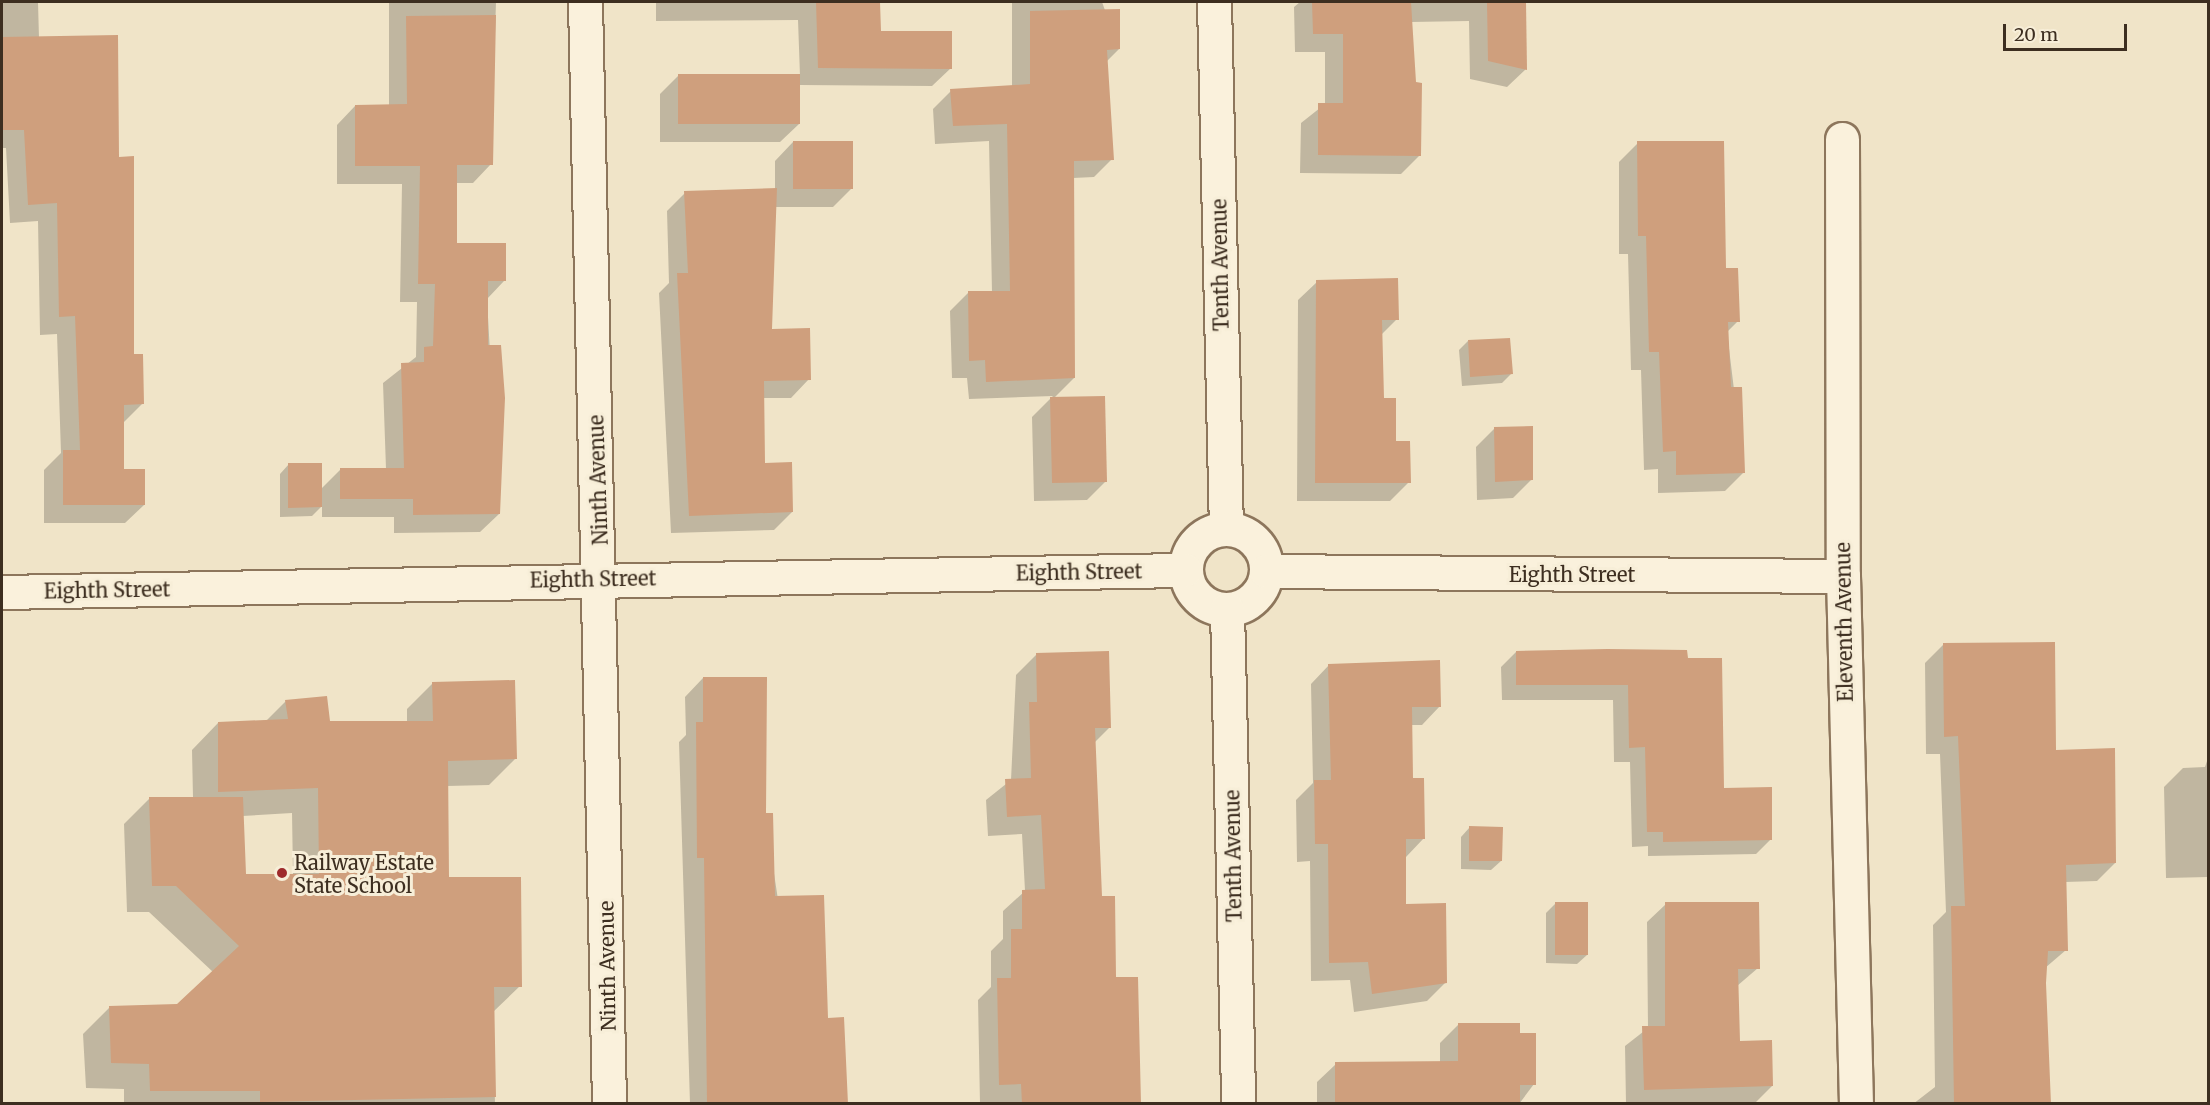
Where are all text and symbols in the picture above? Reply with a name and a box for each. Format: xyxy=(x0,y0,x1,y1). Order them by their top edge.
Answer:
scale bar xyxy=(2006,12,2130,50)
text: 20 m xyxy=(2014,23,2058,46)
street label: Tenth Avenue xyxy=(1207,199,1233,331)
street label: Ninth Avenue xyxy=(584,414,612,546)
street label: Eleventh Avenue xyxy=(1831,542,1857,702)
street label: Eighth Street xyxy=(1016,559,1142,585)
street label: Eighth Street xyxy=(1509,562,1635,586)
street label: Eighth Street xyxy=(530,566,656,592)
street label: Eighth Street xyxy=(44,577,170,603)
street label: Tenth Avenue xyxy=(1220,790,1246,922)
place label: Railway Estate State School xyxy=(294,850,434,897)
marker: Railway Estate State School xyxy=(275,866,289,880)
street label: Ninth Avenue xyxy=(594,901,620,1031)

